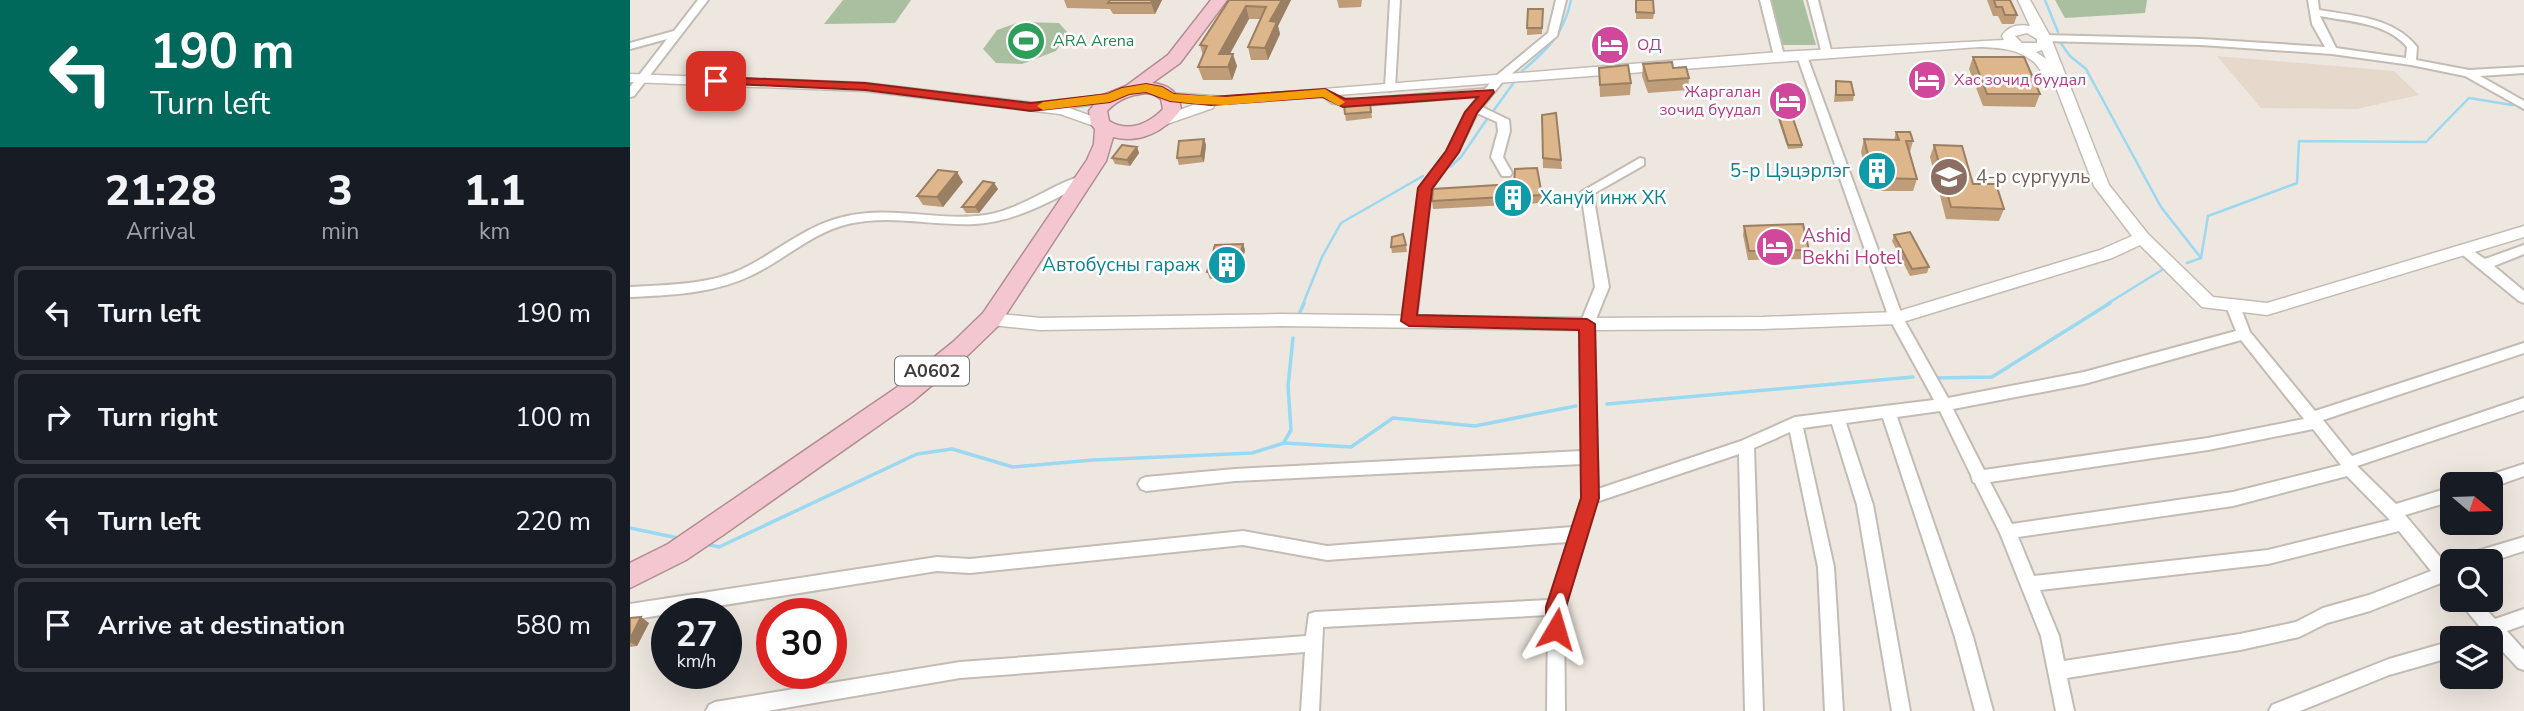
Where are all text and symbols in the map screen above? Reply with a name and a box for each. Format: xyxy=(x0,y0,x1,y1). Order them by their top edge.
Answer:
text: 190 m xyxy=(150,18,294,85)
sports icon: ARA Arena xyxy=(1005,20,1047,62)
hotel icon: ОД xyxy=(1589,24,1631,66)
icon: left xyxy=(35,28,126,119)
place label: ARA Arena xyxy=(1053,30,1134,52)
place label: ОД xyxy=(1637,34,1662,56)
pin xyxy=(686,51,746,111)
hotel icon: Хас зочид буудал xyxy=(1906,59,1948,101)
icon: arrive xyxy=(697,62,735,100)
place label: Хас зочид буудал xyxy=(1954,69,2086,91)
hotel icon: Жаргалан зочид буудал xyxy=(1767,80,1809,122)
place label: Жаргалан зочид буудал xyxy=(1659,81,1761,121)
text: Turn left xyxy=(150,82,270,125)
building icon: 5-р Цэцэрлэг xyxy=(1856,150,1898,192)
school or university icon: 4-р сургууль xyxy=(1928,156,1970,198)
place label: 5-р Цэцэрлэг xyxy=(1730,158,1850,184)
text: 21:28 xyxy=(105,163,216,220)
text: 3 xyxy=(328,163,353,220)
text: 1.1 xyxy=(464,163,525,220)
place label: 4-р сургууль xyxy=(1976,164,2091,190)
building icon: Хануй инж ХК xyxy=(1492,177,1534,219)
place label: Хануй инж ХК xyxy=(1540,185,1666,211)
text: Arrival xyxy=(126,216,195,247)
text: min xyxy=(321,216,359,247)
text: km xyxy=(479,216,510,247)
place label: Ashid Bekhi Hotel xyxy=(1802,223,1902,271)
hotel icon: Ashid Bekhi Hotel xyxy=(1754,226,1796,268)
building icon: Автобусны гараж xyxy=(1206,244,1248,286)
place label: Автобусны гараж xyxy=(1042,252,1200,278)
icon: left xyxy=(39,294,77,332)
text: Turn left xyxy=(98,296,201,331)
text: 190 m xyxy=(515,296,591,331)
road number: A0602 xyxy=(895,356,969,386)
icon: right xyxy=(39,398,77,436)
text: Turn right xyxy=(98,400,217,435)
text: 100 m xyxy=(515,400,591,435)
north arrow xyxy=(2440,472,2502,536)
map controls xyxy=(2440,472,2503,689)
icon: left xyxy=(39,502,77,540)
text: Turn left xyxy=(98,504,201,539)
text: 220 m xyxy=(515,504,591,539)
button: search xyxy=(2440,549,2503,612)
position arrow xyxy=(1519,592,1593,666)
speed limit sign: 30 xyxy=(756,598,847,689)
icon: arrive xyxy=(39,606,77,644)
text: Arrive at destination xyxy=(98,608,345,643)
text: 580 m xyxy=(515,608,591,643)
text: 27 xyxy=(675,611,718,658)
button: layers xyxy=(2440,626,2503,689)
text: km/h xyxy=(677,649,716,673)

